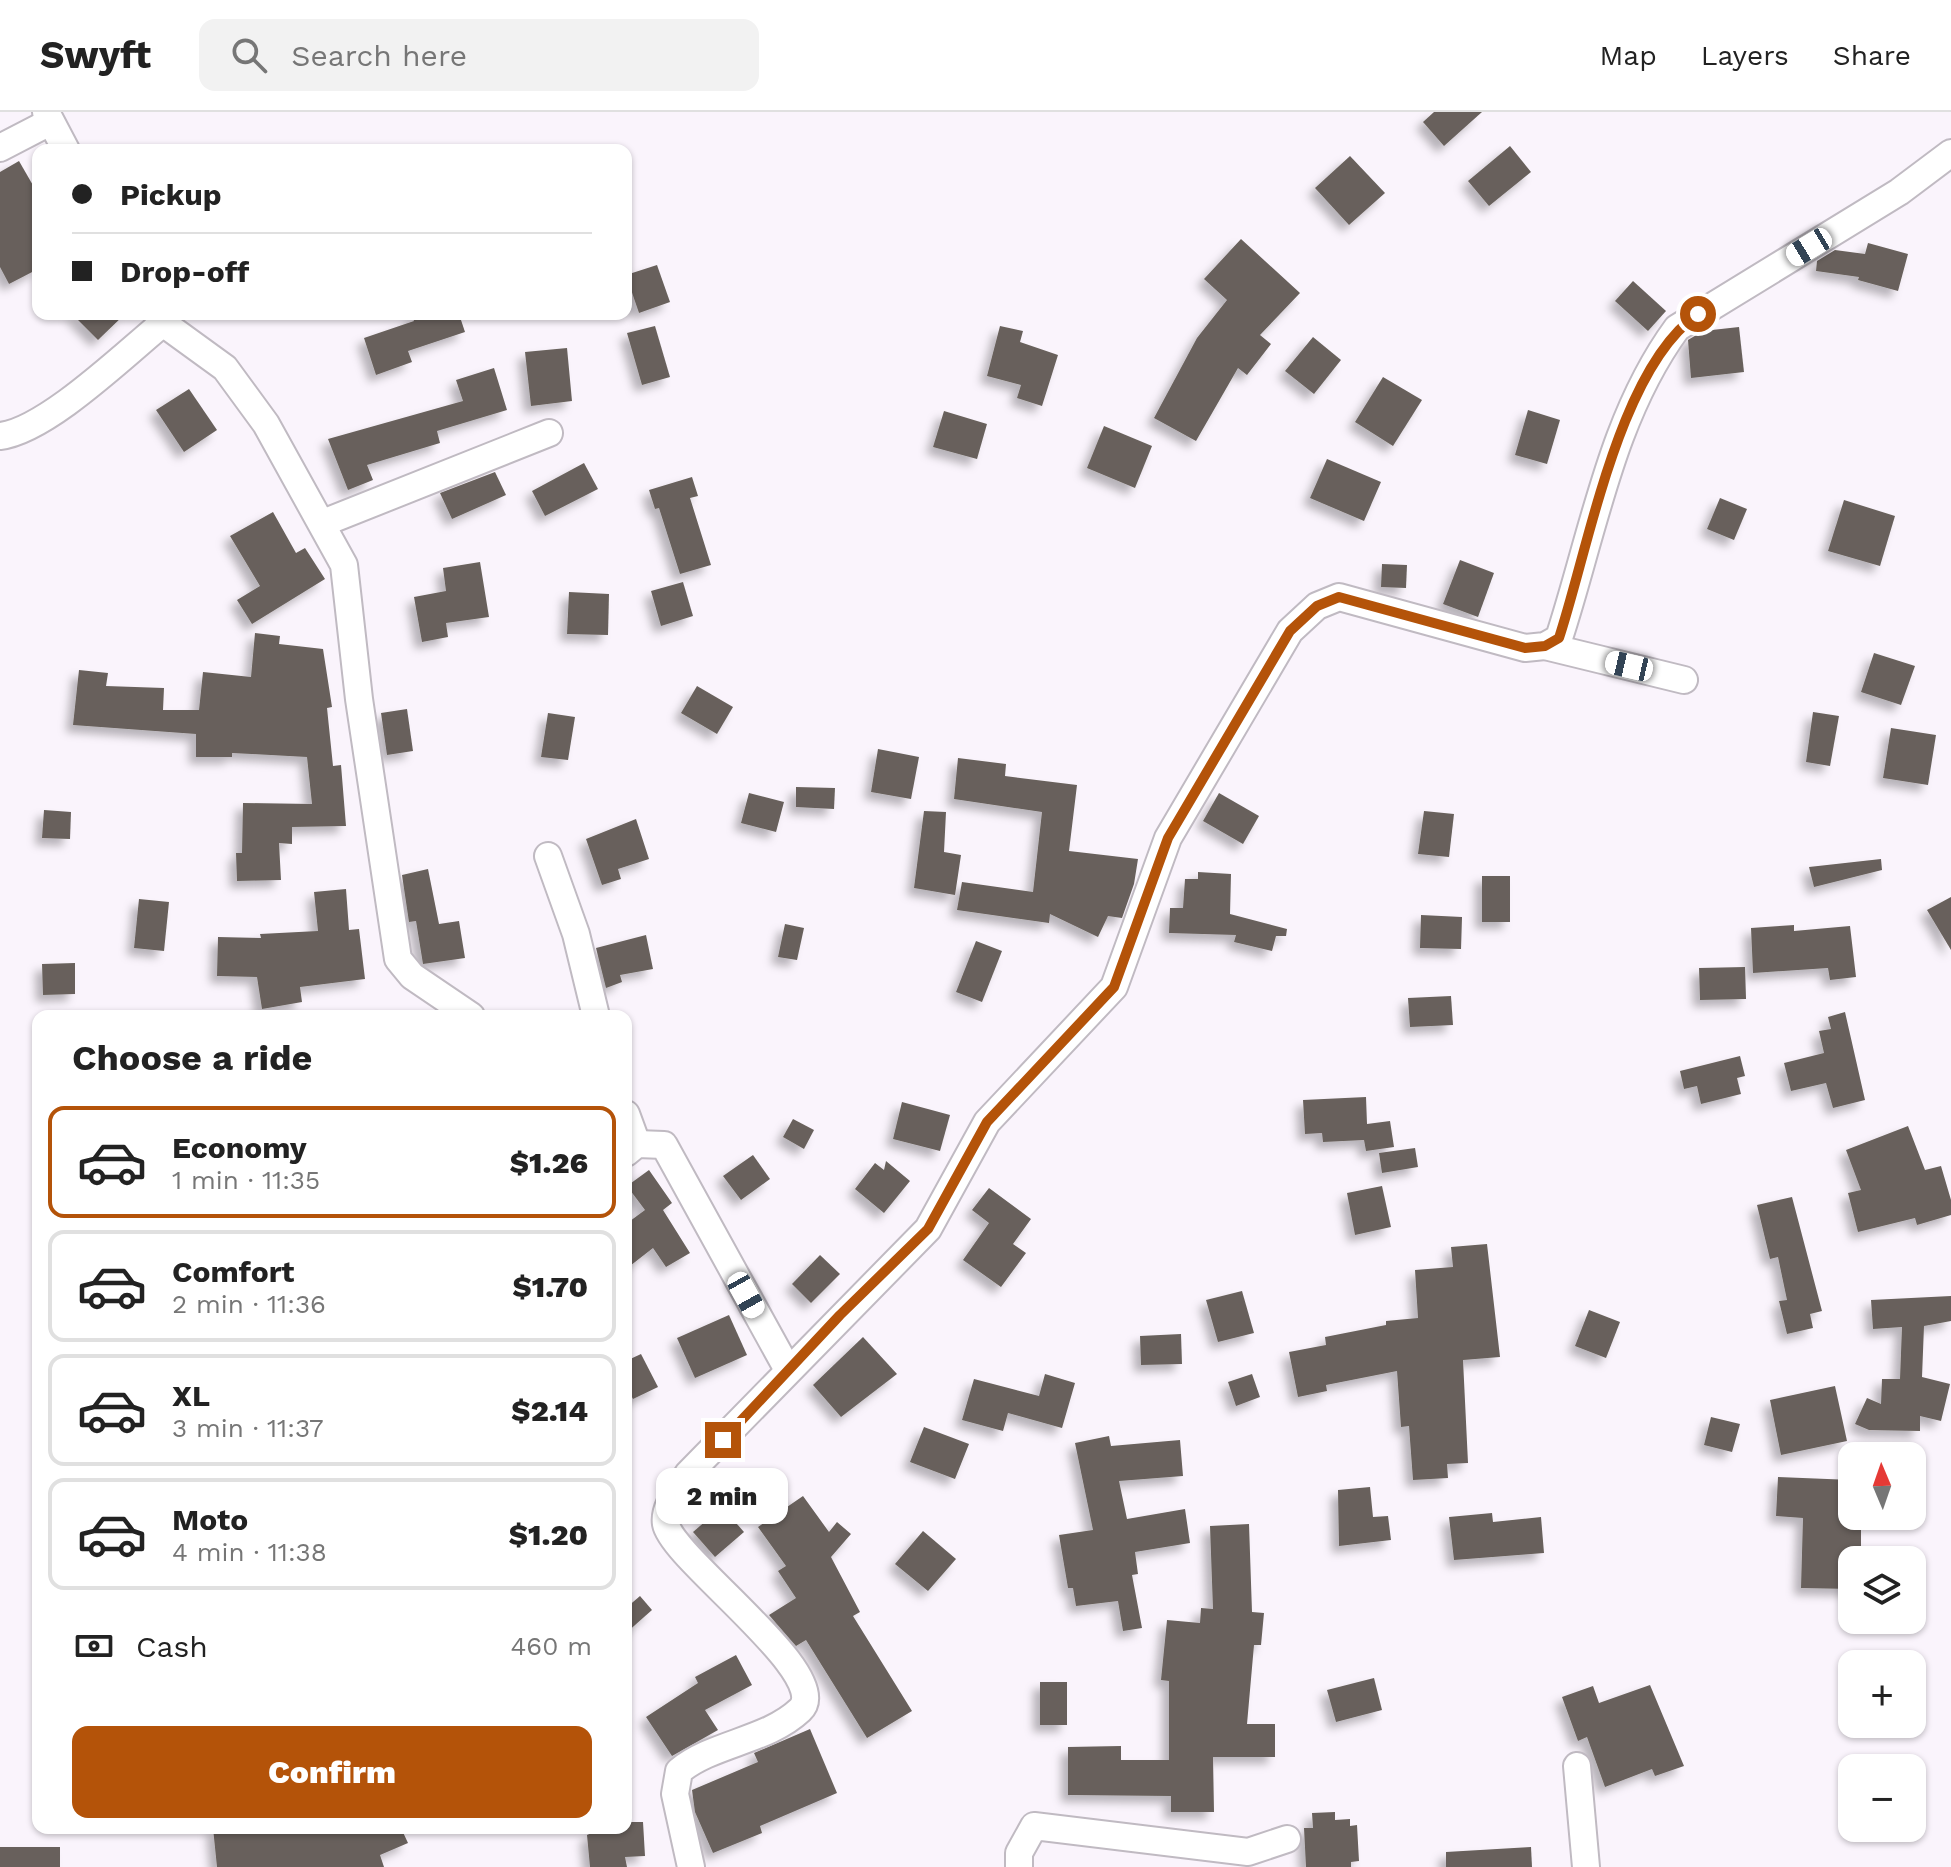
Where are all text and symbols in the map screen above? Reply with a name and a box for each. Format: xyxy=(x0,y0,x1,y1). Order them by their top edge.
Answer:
search box xyxy=(199,19,759,91)
text: Swyft xyxy=(40,33,151,77)
icon: search xyxy=(227,33,271,77)
text: Search here xyxy=(291,38,467,73)
text: Map xyxy=(1600,39,1657,72)
text: Layers xyxy=(1701,39,1789,72)
text: Share xyxy=(1833,39,1911,72)
text: Pickup xyxy=(120,177,222,212)
car xyxy=(1782,224,1836,270)
text: Drop-off xyxy=(120,254,249,289)
route start xyxy=(1680,296,1716,332)
car xyxy=(1603,649,1655,683)
text: Choose a ride xyxy=(72,1037,312,1079)
icon: car xyxy=(76,1126,148,1198)
text: Economy xyxy=(172,1130,307,1165)
text: $1.26 xyxy=(510,1145,588,1180)
text: 1 min · 11:35 xyxy=(172,1165,320,1195)
icon: car xyxy=(76,1250,148,1322)
text: Comfort xyxy=(172,1254,294,1289)
car xyxy=(724,1268,768,1322)
text: $1.70 xyxy=(512,1269,588,1304)
text: 2 min · 11:36 xyxy=(172,1289,326,1319)
icon: car xyxy=(76,1374,148,1446)
text: XL xyxy=(172,1378,210,1413)
text: $2.14 xyxy=(511,1393,588,1428)
text: 3 min · 11:37 xyxy=(172,1413,324,1443)
route end xyxy=(705,1422,741,1458)
north arrow xyxy=(1838,1442,1926,1530)
map controls xyxy=(1838,1442,1926,1842)
callout: 2 min xyxy=(657,1468,789,1524)
text: 2 min xyxy=(687,1481,757,1511)
icon: car xyxy=(76,1498,148,1570)
text: Moto xyxy=(172,1502,248,1537)
text: $1.20 xyxy=(509,1517,588,1552)
text: 4 min · 11:38 xyxy=(172,1537,327,1567)
button: layers xyxy=(1838,1546,1926,1634)
icon: cash xyxy=(72,1624,116,1668)
text: Cash xyxy=(136,1629,208,1664)
text: 460 m xyxy=(510,1631,592,1661)
button: + xyxy=(1838,1650,1926,1738)
button: Confirm xyxy=(72,1726,592,1818)
button: − xyxy=(1838,1754,1926,1842)

